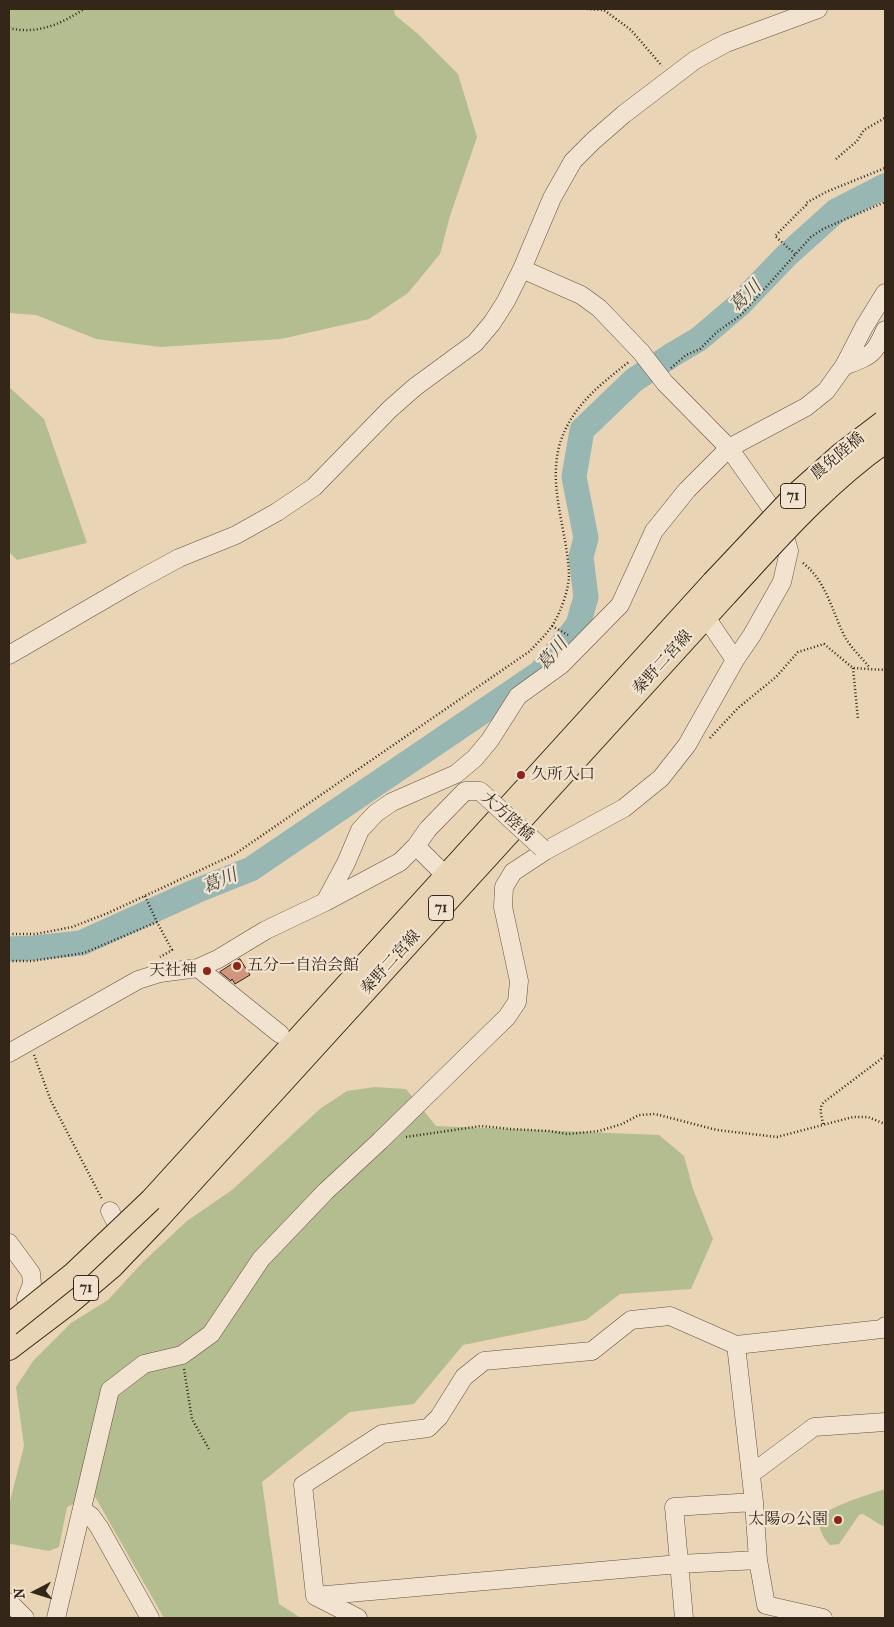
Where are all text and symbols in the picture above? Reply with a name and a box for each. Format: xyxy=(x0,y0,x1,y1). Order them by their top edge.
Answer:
water label: 葛川 xyxy=(726,277,766,317)
street label: 農免陸橋 xyxy=(807,429,869,485)
road number: 71 xyxy=(780,484,806,508)
street label: 秦野二宮線 xyxy=(629,627,697,699)
water label: 葛川 xyxy=(533,634,573,676)
place label: 久所入口 xyxy=(531,765,595,785)
marker: 久所入口 xyxy=(515,769,527,781)
street label: 大方陸橋 xyxy=(477,788,537,846)
water label: 葛川 xyxy=(199,865,241,899)
road number: 71 xyxy=(428,896,454,920)
street label: 秦野二宮線 xyxy=(357,927,425,999)
place label: 五分一自治会館 xyxy=(247,956,359,976)
marker: 五分一自治会館 xyxy=(231,960,243,972)
place label: 天社神 xyxy=(149,961,197,981)
marker: 天社神 xyxy=(201,965,213,977)
road number: 71 xyxy=(74,1276,98,1300)
place label: 太陽の公園 xyxy=(748,1510,828,1530)
marker: 太陽の公園 xyxy=(832,1514,844,1526)
north arrow xyxy=(10,1567,60,1617)
text: N xyxy=(11,1587,28,1599)

